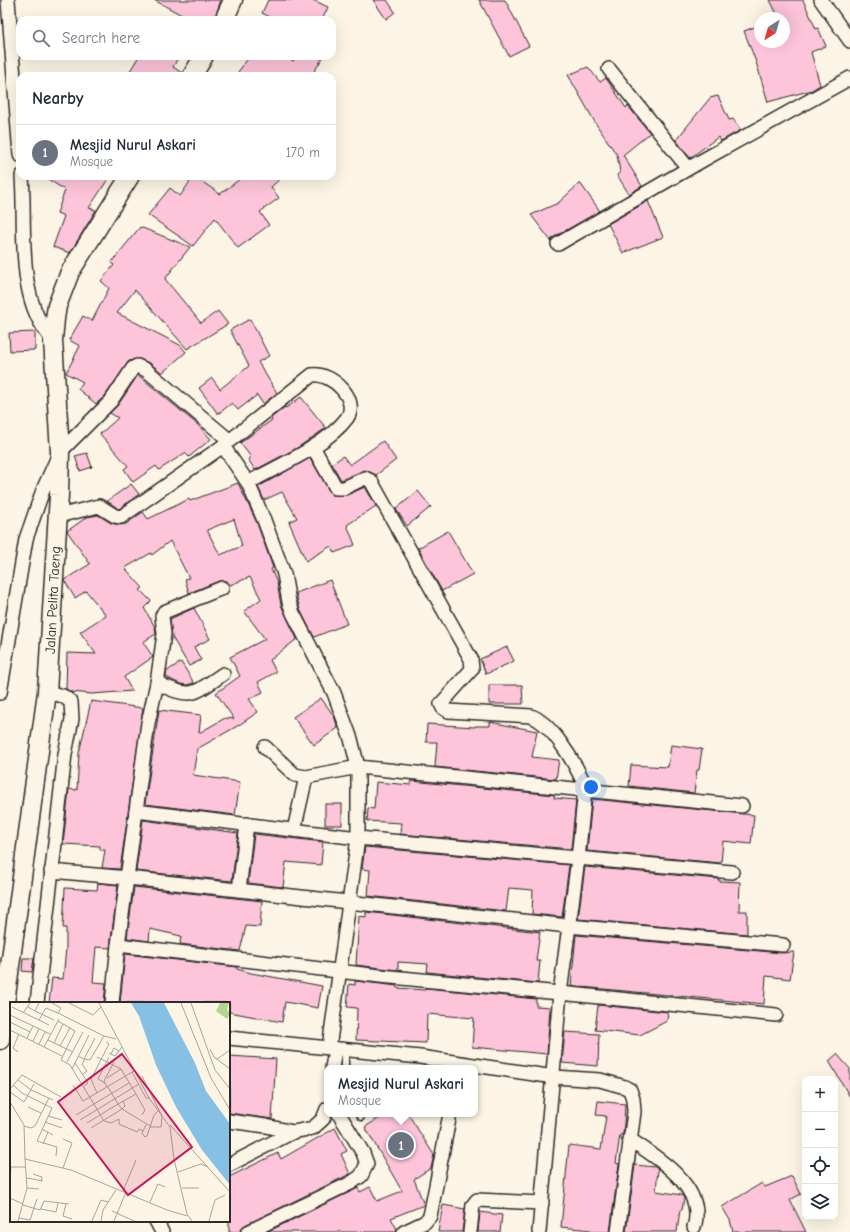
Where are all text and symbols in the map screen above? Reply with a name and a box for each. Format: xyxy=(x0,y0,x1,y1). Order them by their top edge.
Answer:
north arrow xyxy=(754,12,790,48)
search box xyxy=(16,16,336,60)
icon: search xyxy=(30,27,52,49)
text: Search here xyxy=(62,29,140,47)
text: Nearby xyxy=(32,89,83,108)
text: Mesjid Nurul Askari xyxy=(70,136,196,154)
text: 1 xyxy=(42,145,48,160)
text: 170 m xyxy=(286,145,320,160)
text: Mosque xyxy=(70,154,113,169)
street label: Jalan Pelita Taeng xyxy=(42,546,64,654)
your location xyxy=(581,777,601,797)
inset map xyxy=(10,1002,230,1222)
popup xyxy=(324,1065,478,1117)
text: Mesjid Nurul Askari xyxy=(338,1075,464,1093)
map controls xyxy=(802,1076,838,1220)
button: + xyxy=(802,1076,838,1112)
text: Mosque xyxy=(338,1093,381,1108)
button: − xyxy=(802,1112,838,1148)
pin: 1 xyxy=(388,1130,414,1160)
button: locate xyxy=(802,1148,838,1184)
button: layers xyxy=(802,1184,838,1220)

